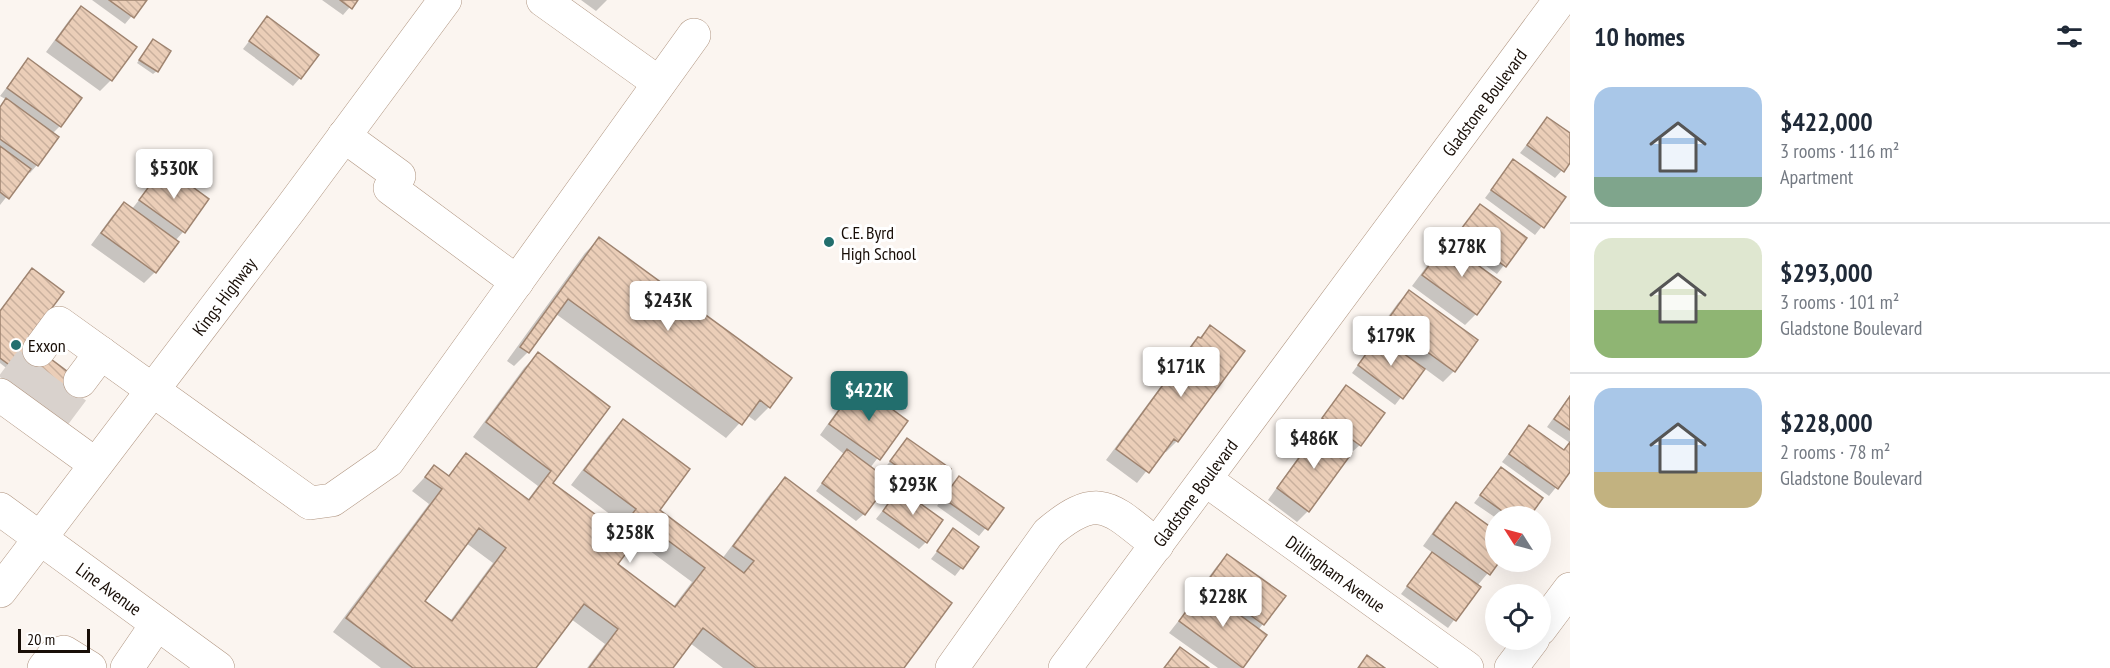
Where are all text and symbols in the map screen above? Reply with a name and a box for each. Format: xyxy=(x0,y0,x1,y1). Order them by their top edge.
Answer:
text: 10 homes xyxy=(1594,20,1685,53)
icon: filters xyxy=(2053,20,2086,53)
street label: Gladstone Boulevard xyxy=(1437,44,1532,161)
text: $422,000 xyxy=(1780,105,1873,138)
icon: home xyxy=(1642,111,1714,183)
text: 3 rooms · 116 m² xyxy=(1780,138,1899,164)
pin: $530K xyxy=(132,149,216,200)
text: $530K xyxy=(150,155,198,181)
text: Apartment xyxy=(1780,164,1853,190)
place label: C.E. Byrd High School xyxy=(841,221,917,265)
pin: $278K xyxy=(1420,227,1504,278)
text: $278K xyxy=(1438,233,1486,259)
marker: C.E. Byrd High School xyxy=(822,235,836,249)
street label: Kings Highway xyxy=(187,253,261,340)
text: $293,000 xyxy=(1780,256,1873,289)
icon: home xyxy=(1642,262,1714,334)
pin: $243K xyxy=(626,281,710,332)
text: $243K xyxy=(644,287,692,313)
text: 3 rooms · 101 m² xyxy=(1780,289,1899,315)
text: Gladstone Boulevard xyxy=(1780,315,1922,341)
pin: $179K xyxy=(1349,316,1433,367)
text: $179K xyxy=(1367,322,1415,348)
place label: Exxon xyxy=(28,334,66,357)
marker: Exxon xyxy=(9,338,23,352)
pin: $171K xyxy=(1139,347,1223,398)
text: $171K xyxy=(1157,353,1205,379)
pin: $422K xyxy=(827,371,911,422)
text: $422K xyxy=(845,377,893,403)
text: $228,000 xyxy=(1780,406,1873,439)
icon: home xyxy=(1642,412,1714,484)
pin: $486K xyxy=(1272,419,1356,470)
text: $486K xyxy=(1290,425,1338,451)
street label: Gladstone Boulevard xyxy=(1147,434,1242,551)
text: 2 rooms · 78 m² xyxy=(1780,439,1890,465)
pin: $293K xyxy=(871,465,955,516)
text: Gladstone Boulevard xyxy=(1780,465,1922,491)
text: $293K xyxy=(889,471,937,497)
north arrow xyxy=(1485,506,1551,572)
map controls xyxy=(1485,506,1551,650)
pin: $258K xyxy=(588,513,672,564)
text: $258K xyxy=(606,519,654,545)
street label: Dillingham Avenue xyxy=(1282,530,1390,617)
street label: Line Avenue xyxy=(72,557,146,620)
pin: $228K xyxy=(1181,577,1265,628)
text: $228K xyxy=(1199,583,1247,609)
button: locate xyxy=(1485,584,1551,650)
scale bar xyxy=(18,626,90,654)
text: 20 m xyxy=(27,629,55,649)

